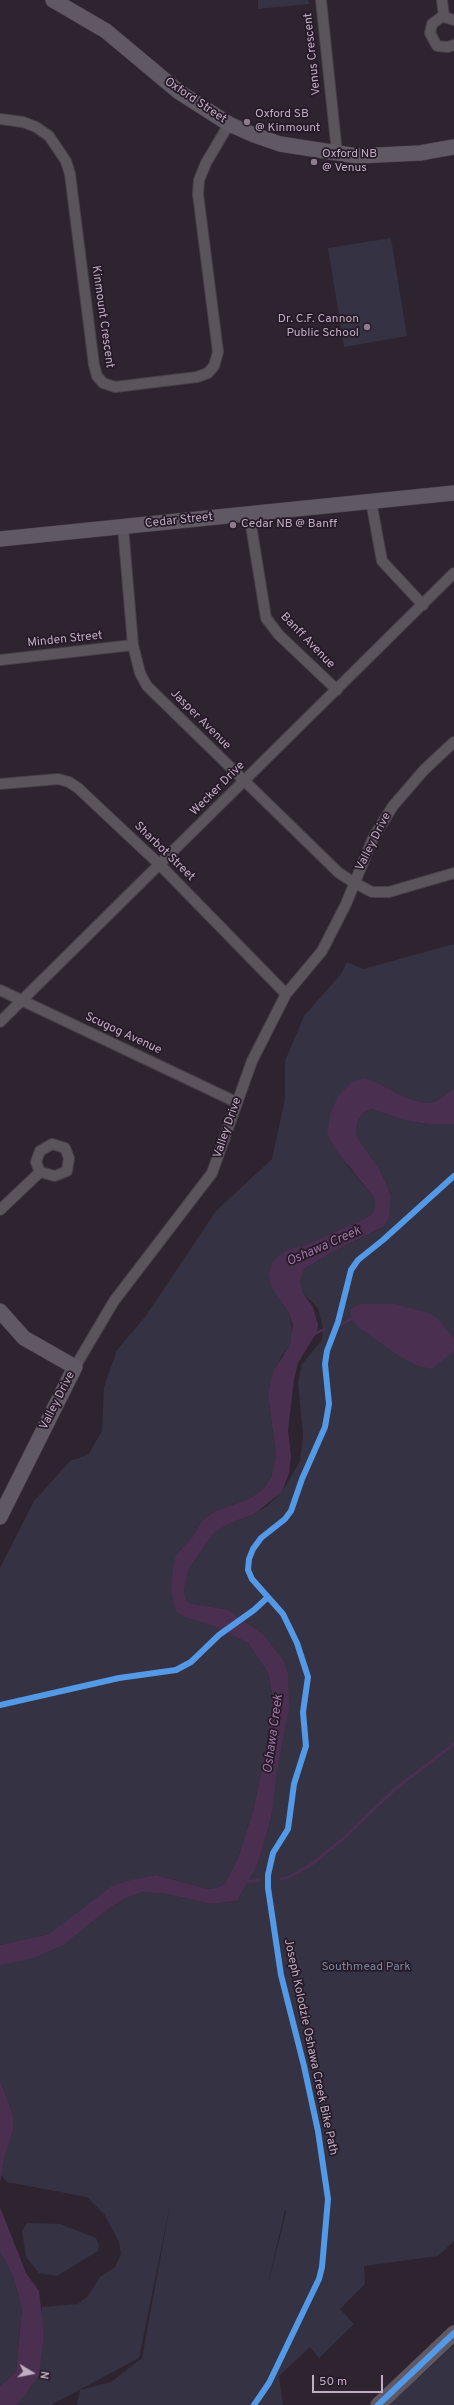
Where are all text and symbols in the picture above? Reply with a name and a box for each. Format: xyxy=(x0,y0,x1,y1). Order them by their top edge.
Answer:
street label: Venus Crescent xyxy=(302,12,324,96)
street label: Oxford Street xyxy=(161,75,229,127)
place label: Oxford SB @ Kinmount xyxy=(255,108,320,136)
marker: Oxford SB @ Kinmount xyxy=(242,117,252,127)
place label: Oxford NB @ Venus xyxy=(322,148,377,176)
marker: Oxford NB @ Venus xyxy=(309,157,319,167)
street label: Kinmount Crescent xyxy=(88,265,116,369)
place label: Dr. C.F. Cannon Public School xyxy=(278,313,359,341)
marker: Dr. C.F. Cannon Public School xyxy=(362,322,372,332)
street label: Cedar Street xyxy=(144,510,214,532)
place label: Cedar NB @ Banff xyxy=(241,518,337,532)
marker: Cedar NB @ Banff xyxy=(228,520,238,530)
street label: Banff Avenue xyxy=(277,610,337,672)
street label: Minden Street xyxy=(27,629,103,651)
street label: Jasper Avenue xyxy=(167,687,233,753)
street label: Wecker Drive xyxy=(188,759,248,819)
street label: Valley Drive xyxy=(353,810,395,874)
street label: Sharbot Street xyxy=(131,819,197,885)
street label: Scugog Avenue xyxy=(82,1010,164,1058)
street label: Valley Drive xyxy=(211,1096,245,1160)
water label: Oshawa Creek xyxy=(285,1224,363,1270)
street label: Valley Drive xyxy=(37,1369,79,1433)
water label: Oshawa Creek xyxy=(261,1694,287,1774)
street label: Joseph Kolodzie Oshawa Creek Bike Path xyxy=(280,1937,340,2157)
park label: Southmead Park xyxy=(321,1961,411,1975)
north arrow xyxy=(12,2353,52,2393)
scale bar xyxy=(314,2367,385,2393)
text: N xyxy=(36,2370,51,2380)
text: 50 m xyxy=(319,2374,347,2390)

